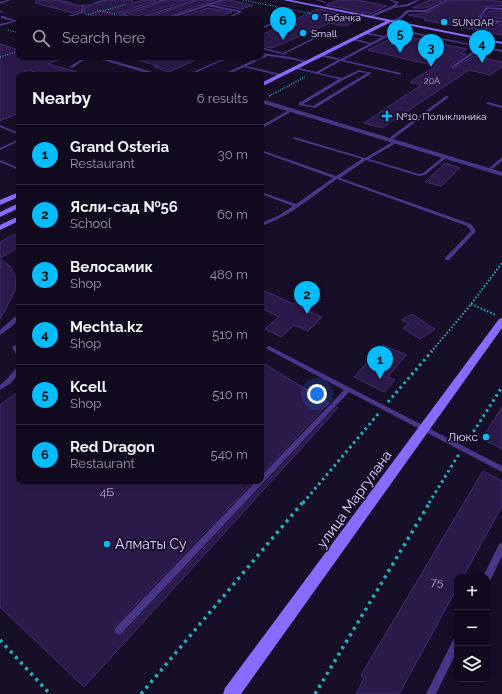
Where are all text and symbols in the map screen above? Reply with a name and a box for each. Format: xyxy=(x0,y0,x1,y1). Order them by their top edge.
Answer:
pin: 6 xyxy=(270,7,296,40)
marker: Табачка xyxy=(310,12,320,22)
place label: Табачка xyxy=(323,12,361,23)
search box xyxy=(16,16,264,60)
marker: SUNQAR xyxy=(439,17,449,27)
place label: SUNQAR xyxy=(452,17,494,28)
pin: 5 xyxy=(387,20,413,53)
icon: search xyxy=(30,27,52,49)
marker: Small xyxy=(298,28,308,38)
place label: Small xyxy=(311,28,337,39)
text: Search here xyxy=(62,29,145,47)
pin: 4 xyxy=(469,30,495,63)
pin: 3 xyxy=(418,34,444,67)
house number: 20А xyxy=(424,76,440,86)
text: Nearby xyxy=(32,88,91,108)
text: 6 results xyxy=(197,91,248,106)
marker: №10, Поликлиника xyxy=(381,110,393,122)
place label: №10, Поликлиника xyxy=(396,111,487,122)
text: Grand Osteria xyxy=(70,138,169,156)
text: 1 xyxy=(42,147,48,162)
text: 30 m xyxy=(218,147,248,162)
text: Restaurant xyxy=(70,156,135,171)
text: Ясли-сад №56 xyxy=(70,198,178,216)
text: 2 xyxy=(41,207,49,222)
text: 60 m xyxy=(217,207,248,222)
text: School xyxy=(70,216,112,231)
text: Велосамик xyxy=(70,258,153,276)
text: 3 xyxy=(41,267,49,282)
text: 480 m xyxy=(210,267,248,282)
text: Shop xyxy=(70,276,101,291)
pin: 2 xyxy=(294,281,320,314)
text: Mechta.kz xyxy=(70,318,143,336)
text: 4 xyxy=(41,327,49,342)
text: 510 m xyxy=(212,327,248,342)
text: Shop xyxy=(70,336,101,351)
pin: 1 xyxy=(367,346,393,379)
text: Kcell xyxy=(70,378,106,396)
your location xyxy=(307,384,327,404)
text: 5 xyxy=(41,387,49,402)
text: 510 m xyxy=(212,387,248,402)
text: Shop xyxy=(70,396,101,411)
place label: Люкс xyxy=(447,430,478,444)
marker: Люкс xyxy=(481,432,491,442)
text: Red Dragon xyxy=(70,438,155,456)
text: 6 xyxy=(41,447,49,462)
text: 540 m xyxy=(211,447,248,462)
street label: улица Маргулана xyxy=(313,447,395,551)
text: Restaurant xyxy=(70,456,135,471)
house number: 4Б xyxy=(100,485,114,499)
place label: Алматы Су xyxy=(115,536,187,552)
marker: Алматы Су xyxy=(102,539,112,549)
map controls xyxy=(454,574,490,682)
button: + xyxy=(454,574,490,610)
house number: 75 xyxy=(431,575,444,589)
button: − xyxy=(454,610,490,646)
button: layers xyxy=(454,646,490,682)

